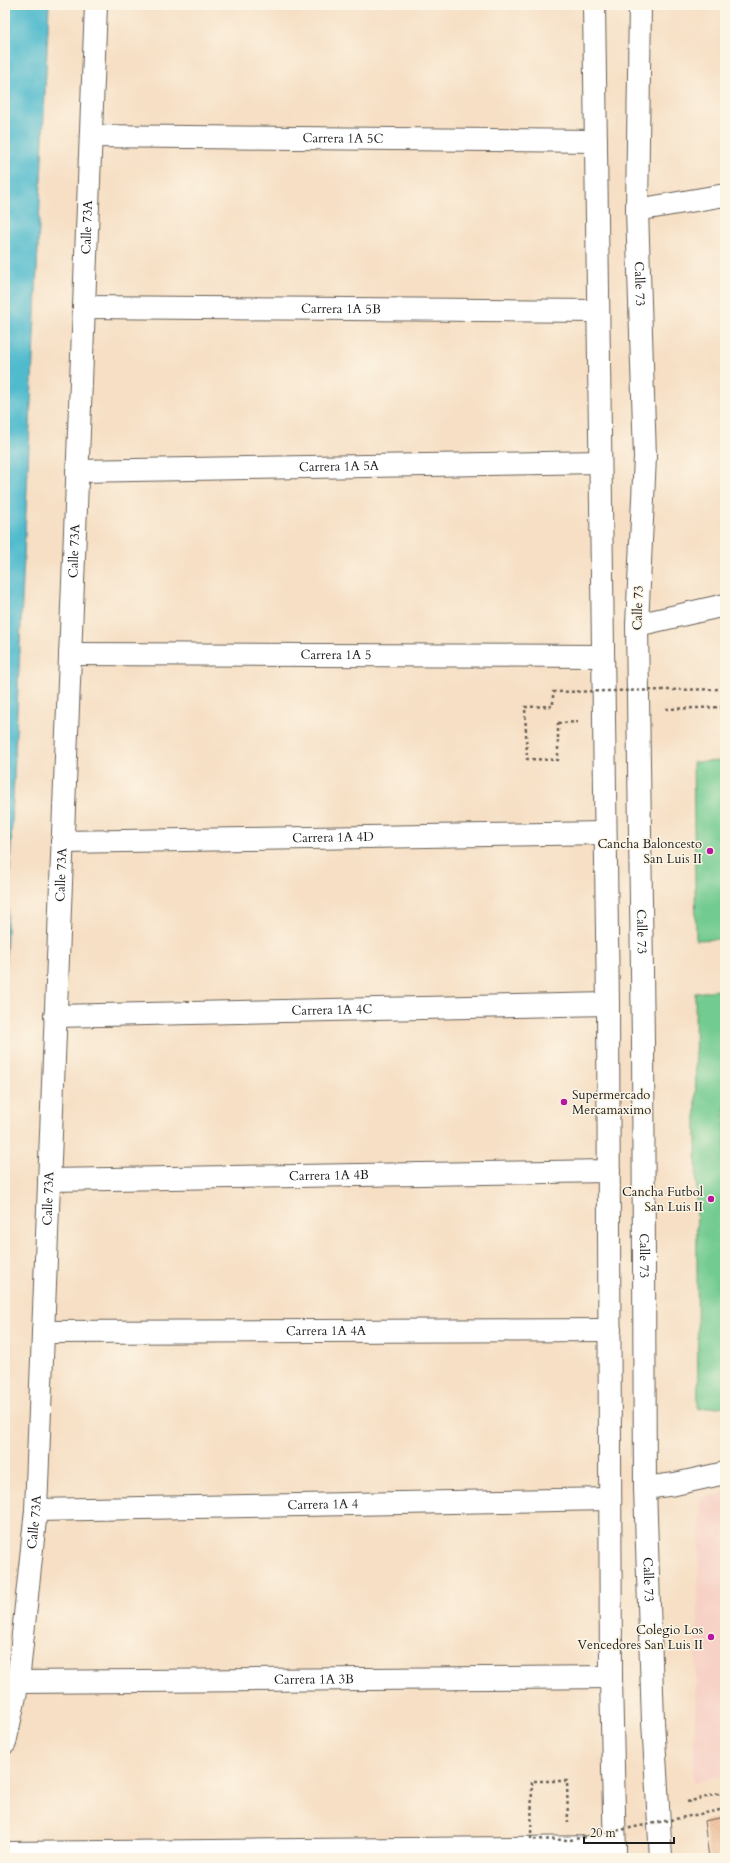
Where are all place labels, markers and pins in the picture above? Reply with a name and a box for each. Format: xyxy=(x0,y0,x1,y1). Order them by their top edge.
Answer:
place label: Cancha Baloncesto San Luis II xyxy=(597,835,702,868)
marker: Cancha Baloncesto San Luis II xyxy=(705,846,715,856)
place label: Supermercado Mercamaximo xyxy=(572,1086,651,1119)
marker: Supermercado Mercamaximo xyxy=(559,1097,569,1107)
place label: Cancha Futbol San Luis II xyxy=(622,1183,704,1216)
marker: Cancha Futbol San Luis II xyxy=(706,1194,716,1204)
place label: Colegio Los Vencedores San Luis II xyxy=(578,1621,703,1654)
marker: Colegio Los Vencedores San Luis II xyxy=(706,1632,716,1642)

